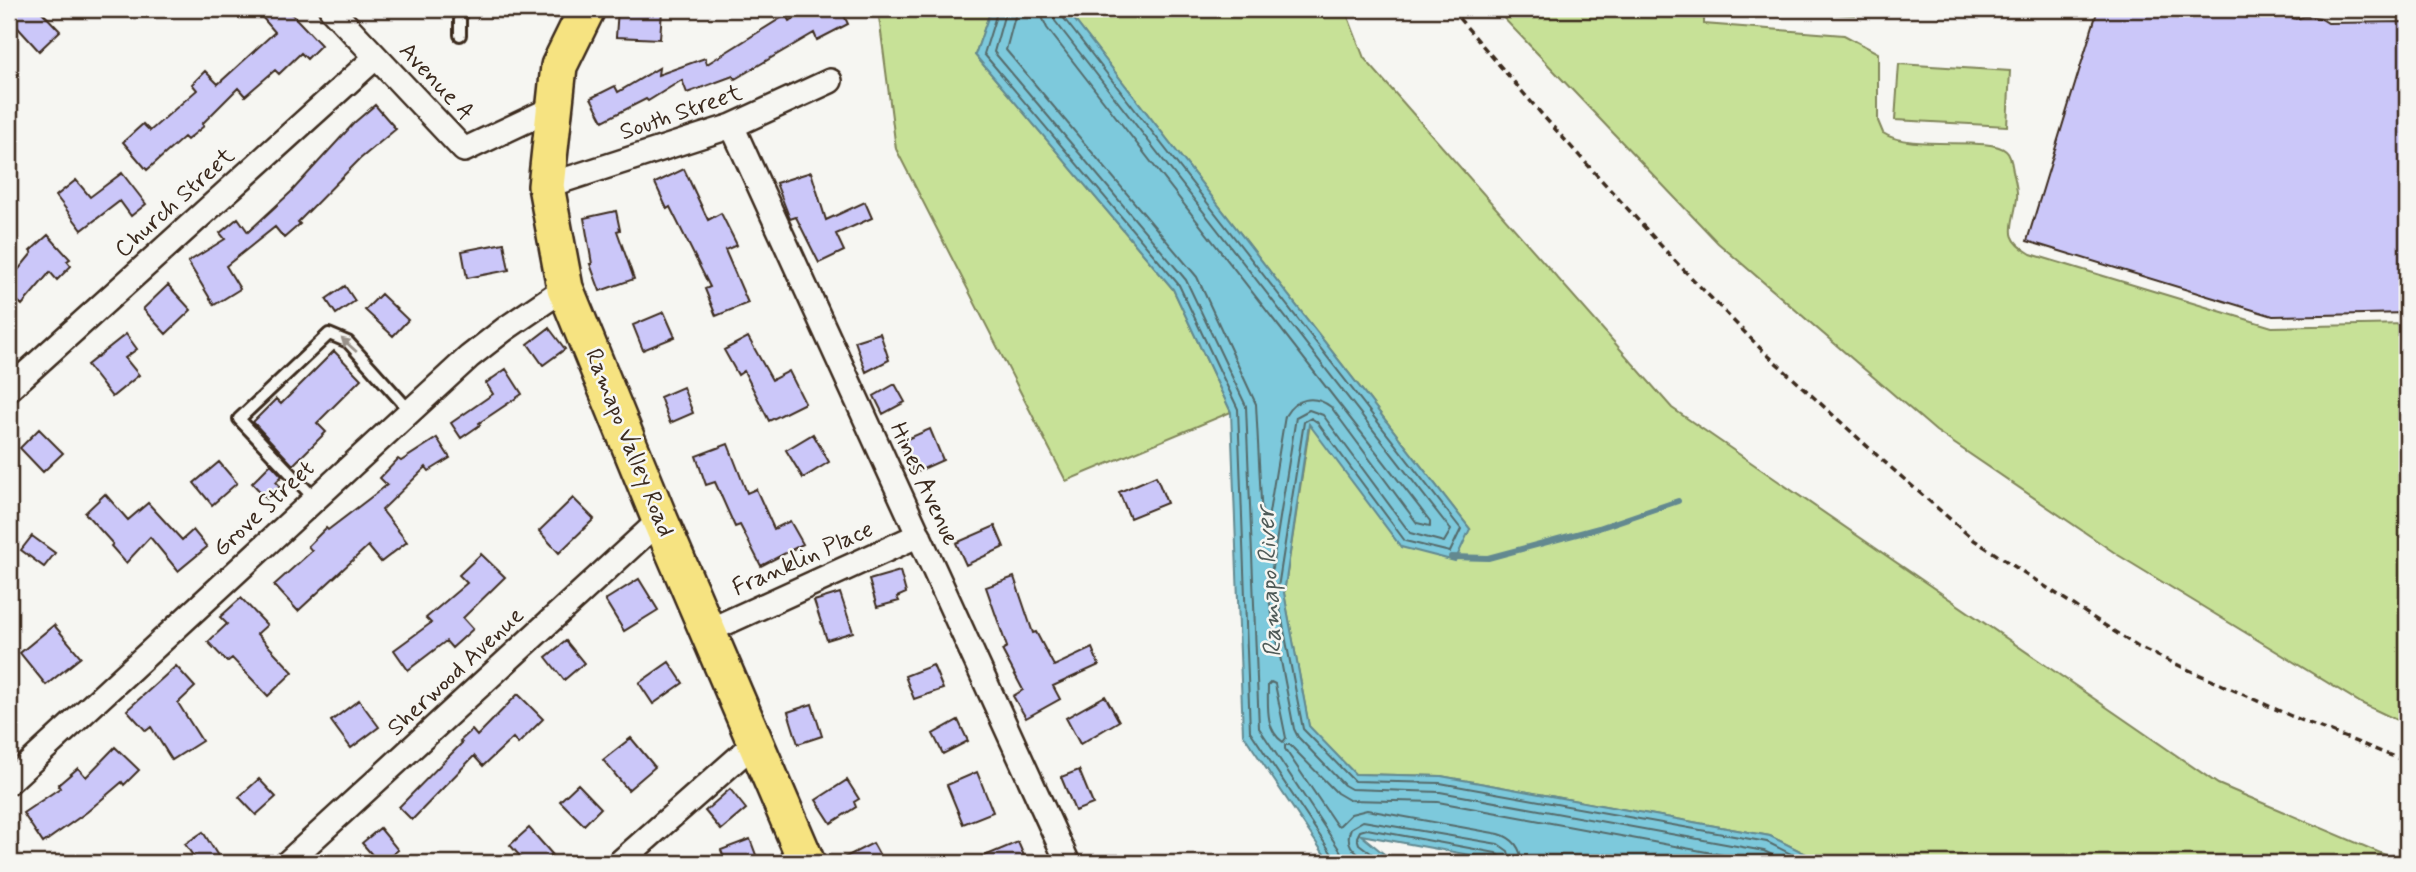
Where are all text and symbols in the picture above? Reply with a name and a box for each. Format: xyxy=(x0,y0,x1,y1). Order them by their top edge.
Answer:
street label: Avenue A xyxy=(392,36,480,128)
street label: South Street xyxy=(616,78,746,148)
street label: Church Street xyxy=(108,141,242,265)
one-way arrow xyxy=(340,337,358,353)
street label: Ramapo Valley Road xyxy=(577,344,681,542)
street label: Hines Avenue xyxy=(882,417,966,551)
street label: Grove Street xyxy=(206,454,322,564)
water label: Ramapo River xyxy=(1249,502,1291,658)
street label: Franklin Place xyxy=(728,514,878,604)
street label: Sherwood Avenue xyxy=(381,600,531,743)

